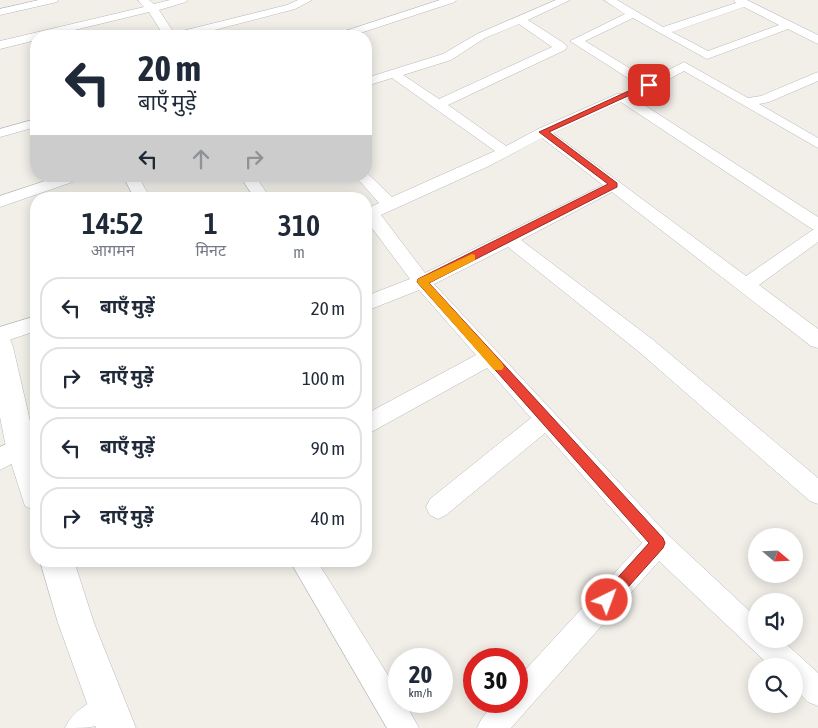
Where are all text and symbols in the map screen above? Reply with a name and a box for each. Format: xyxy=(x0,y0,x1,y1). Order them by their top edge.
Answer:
text: 20 m xyxy=(138,48,201,88)
icon: left xyxy=(55,50,120,115)
pin xyxy=(628,64,670,106)
icon: arrive xyxy=(635,71,663,99)
text: बाएँ मुड़ें xyxy=(138,89,196,115)
icon: left xyxy=(134,145,162,173)
icon: ahead xyxy=(187,145,215,173)
icon: right xyxy=(240,145,268,173)
text: 14:52 xyxy=(82,206,144,240)
text: 1 xyxy=(204,206,218,240)
text: 310 xyxy=(278,208,320,242)
text: आगमन xyxy=(91,241,135,259)
text: मिनट xyxy=(195,241,226,259)
text: m xyxy=(293,243,305,261)
icon: left xyxy=(57,294,85,322)
text: बाएँ मुड़ें xyxy=(100,295,155,317)
text: 20 m xyxy=(311,297,345,319)
icon: right xyxy=(57,364,85,392)
text: दाएँ मुड़ें xyxy=(100,365,154,387)
text: 100 m xyxy=(302,367,345,389)
icon: left xyxy=(57,434,85,462)
text: बाएँ मुड़ें xyxy=(100,435,155,457)
text: 90 m xyxy=(311,437,345,459)
icon: right xyxy=(57,504,85,532)
text: दाएँ मुड़ें xyxy=(100,505,154,527)
text: 40 m xyxy=(311,507,345,529)
north arrow xyxy=(748,528,802,582)
map controls xyxy=(748,528,803,713)
position arrow xyxy=(580,573,632,625)
button: sound xyxy=(748,593,803,648)
speed limit sign: 30 xyxy=(463,648,528,713)
button: search xyxy=(748,658,803,713)
text: 20 xyxy=(409,660,432,688)
text: km/h xyxy=(409,686,432,700)

